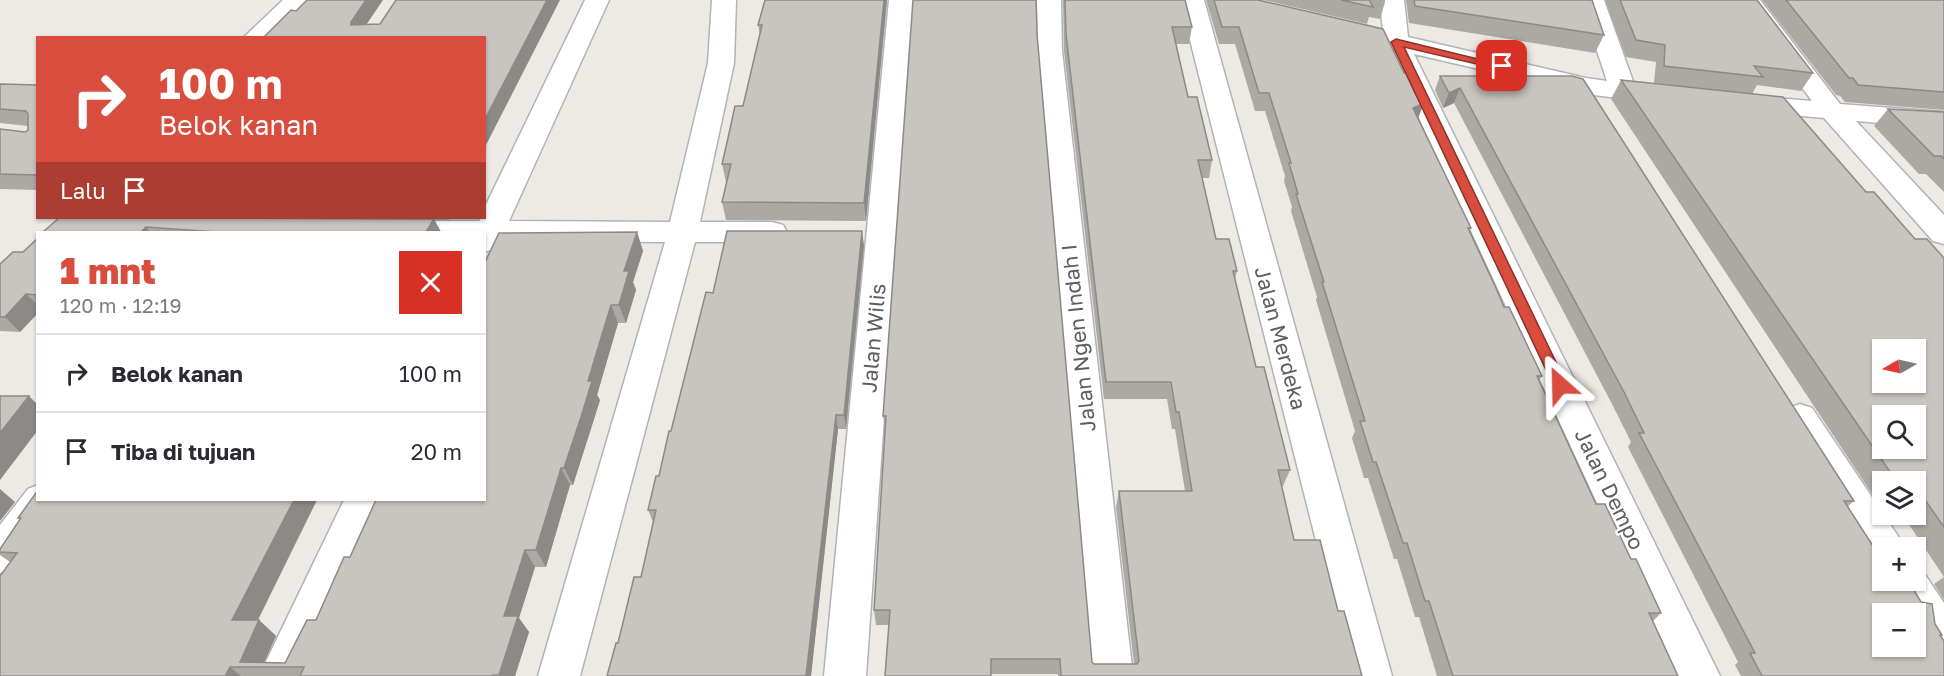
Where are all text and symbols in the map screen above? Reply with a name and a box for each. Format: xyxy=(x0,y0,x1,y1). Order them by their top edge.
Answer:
pin xyxy=(1476,40,1527,91)
icon: arrive xyxy=(1485,49,1518,82)
text: 100 m xyxy=(159,58,282,108)
icon: right xyxy=(60,60,138,138)
text: Belok kanan xyxy=(159,109,318,141)
icon: arrive xyxy=(118,174,151,207)
text: Lalu xyxy=(60,177,106,204)
street label: Jalan Ngen Indah I xyxy=(1055,243,1101,433)
text: 1 mnt xyxy=(60,249,156,292)
button: close xyxy=(399,251,462,314)
street label: Jalan Merdeka xyxy=(1249,264,1313,412)
street label: Jalan Wilis xyxy=(855,282,891,394)
text: 120 m · 12:19 xyxy=(60,293,182,317)
north arrow xyxy=(1872,339,1926,393)
map controls xyxy=(1872,339,1926,657)
position arrow xyxy=(1528,353,1592,417)
icon: right xyxy=(60,357,93,390)
text: Belok kanan xyxy=(111,360,243,387)
text: 100 m xyxy=(399,360,462,387)
button: search xyxy=(1872,405,1926,459)
street label: Jalan Dempo xyxy=(1570,424,1650,554)
icon: arrive xyxy=(60,435,93,468)
text: Tiba di tujuan xyxy=(111,438,255,465)
text: 20 m xyxy=(411,438,462,465)
button: layers xyxy=(1872,471,1926,525)
button: + xyxy=(1872,537,1926,591)
button: − xyxy=(1872,603,1926,657)

